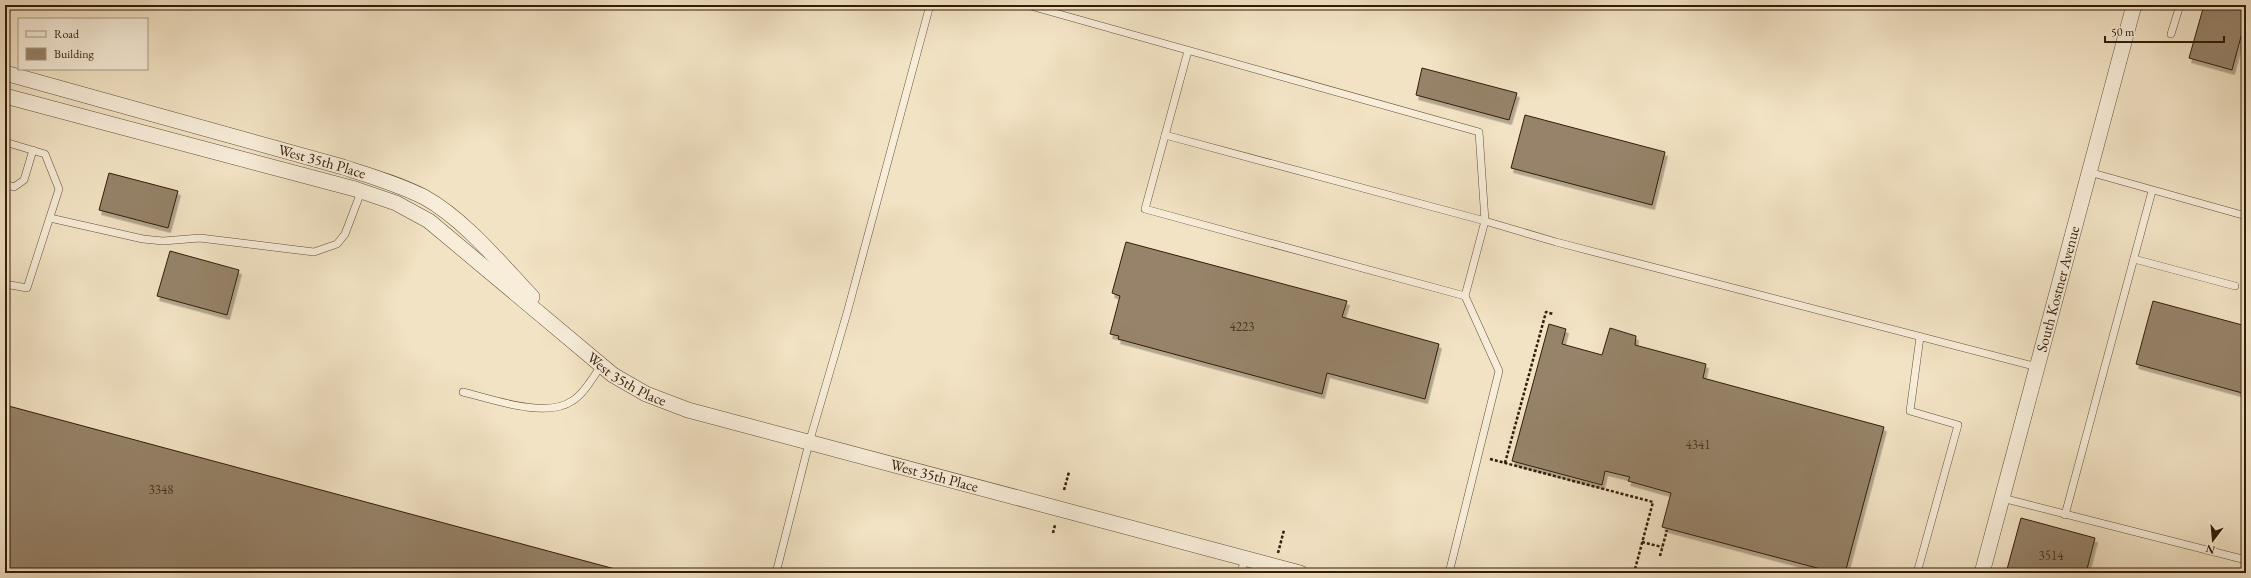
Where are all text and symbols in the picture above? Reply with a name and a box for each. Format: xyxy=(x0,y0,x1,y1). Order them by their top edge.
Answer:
legend xyxy=(18,18,148,70)
scale bar xyxy=(2105,18,2224,44)
text: 50 m xyxy=(2111,24,2135,40)
text: Road xyxy=(54,26,80,42)
text: Building xyxy=(54,46,95,62)
street label: West 35th Place xyxy=(276,139,368,183)
street label: South Kostner Avenue xyxy=(2032,224,2084,354)
house number: 4223 xyxy=(1230,318,1254,335)
street label: West 35th Place xyxy=(583,347,669,410)
house number: 4341 xyxy=(1686,436,1710,453)
street label: West 35th Place xyxy=(889,454,981,496)
house number: 3348 xyxy=(149,481,173,498)
north arrow xyxy=(2193,520,2233,560)
text: N xyxy=(2204,542,2216,558)
house number: 3514 xyxy=(2039,547,2064,564)

